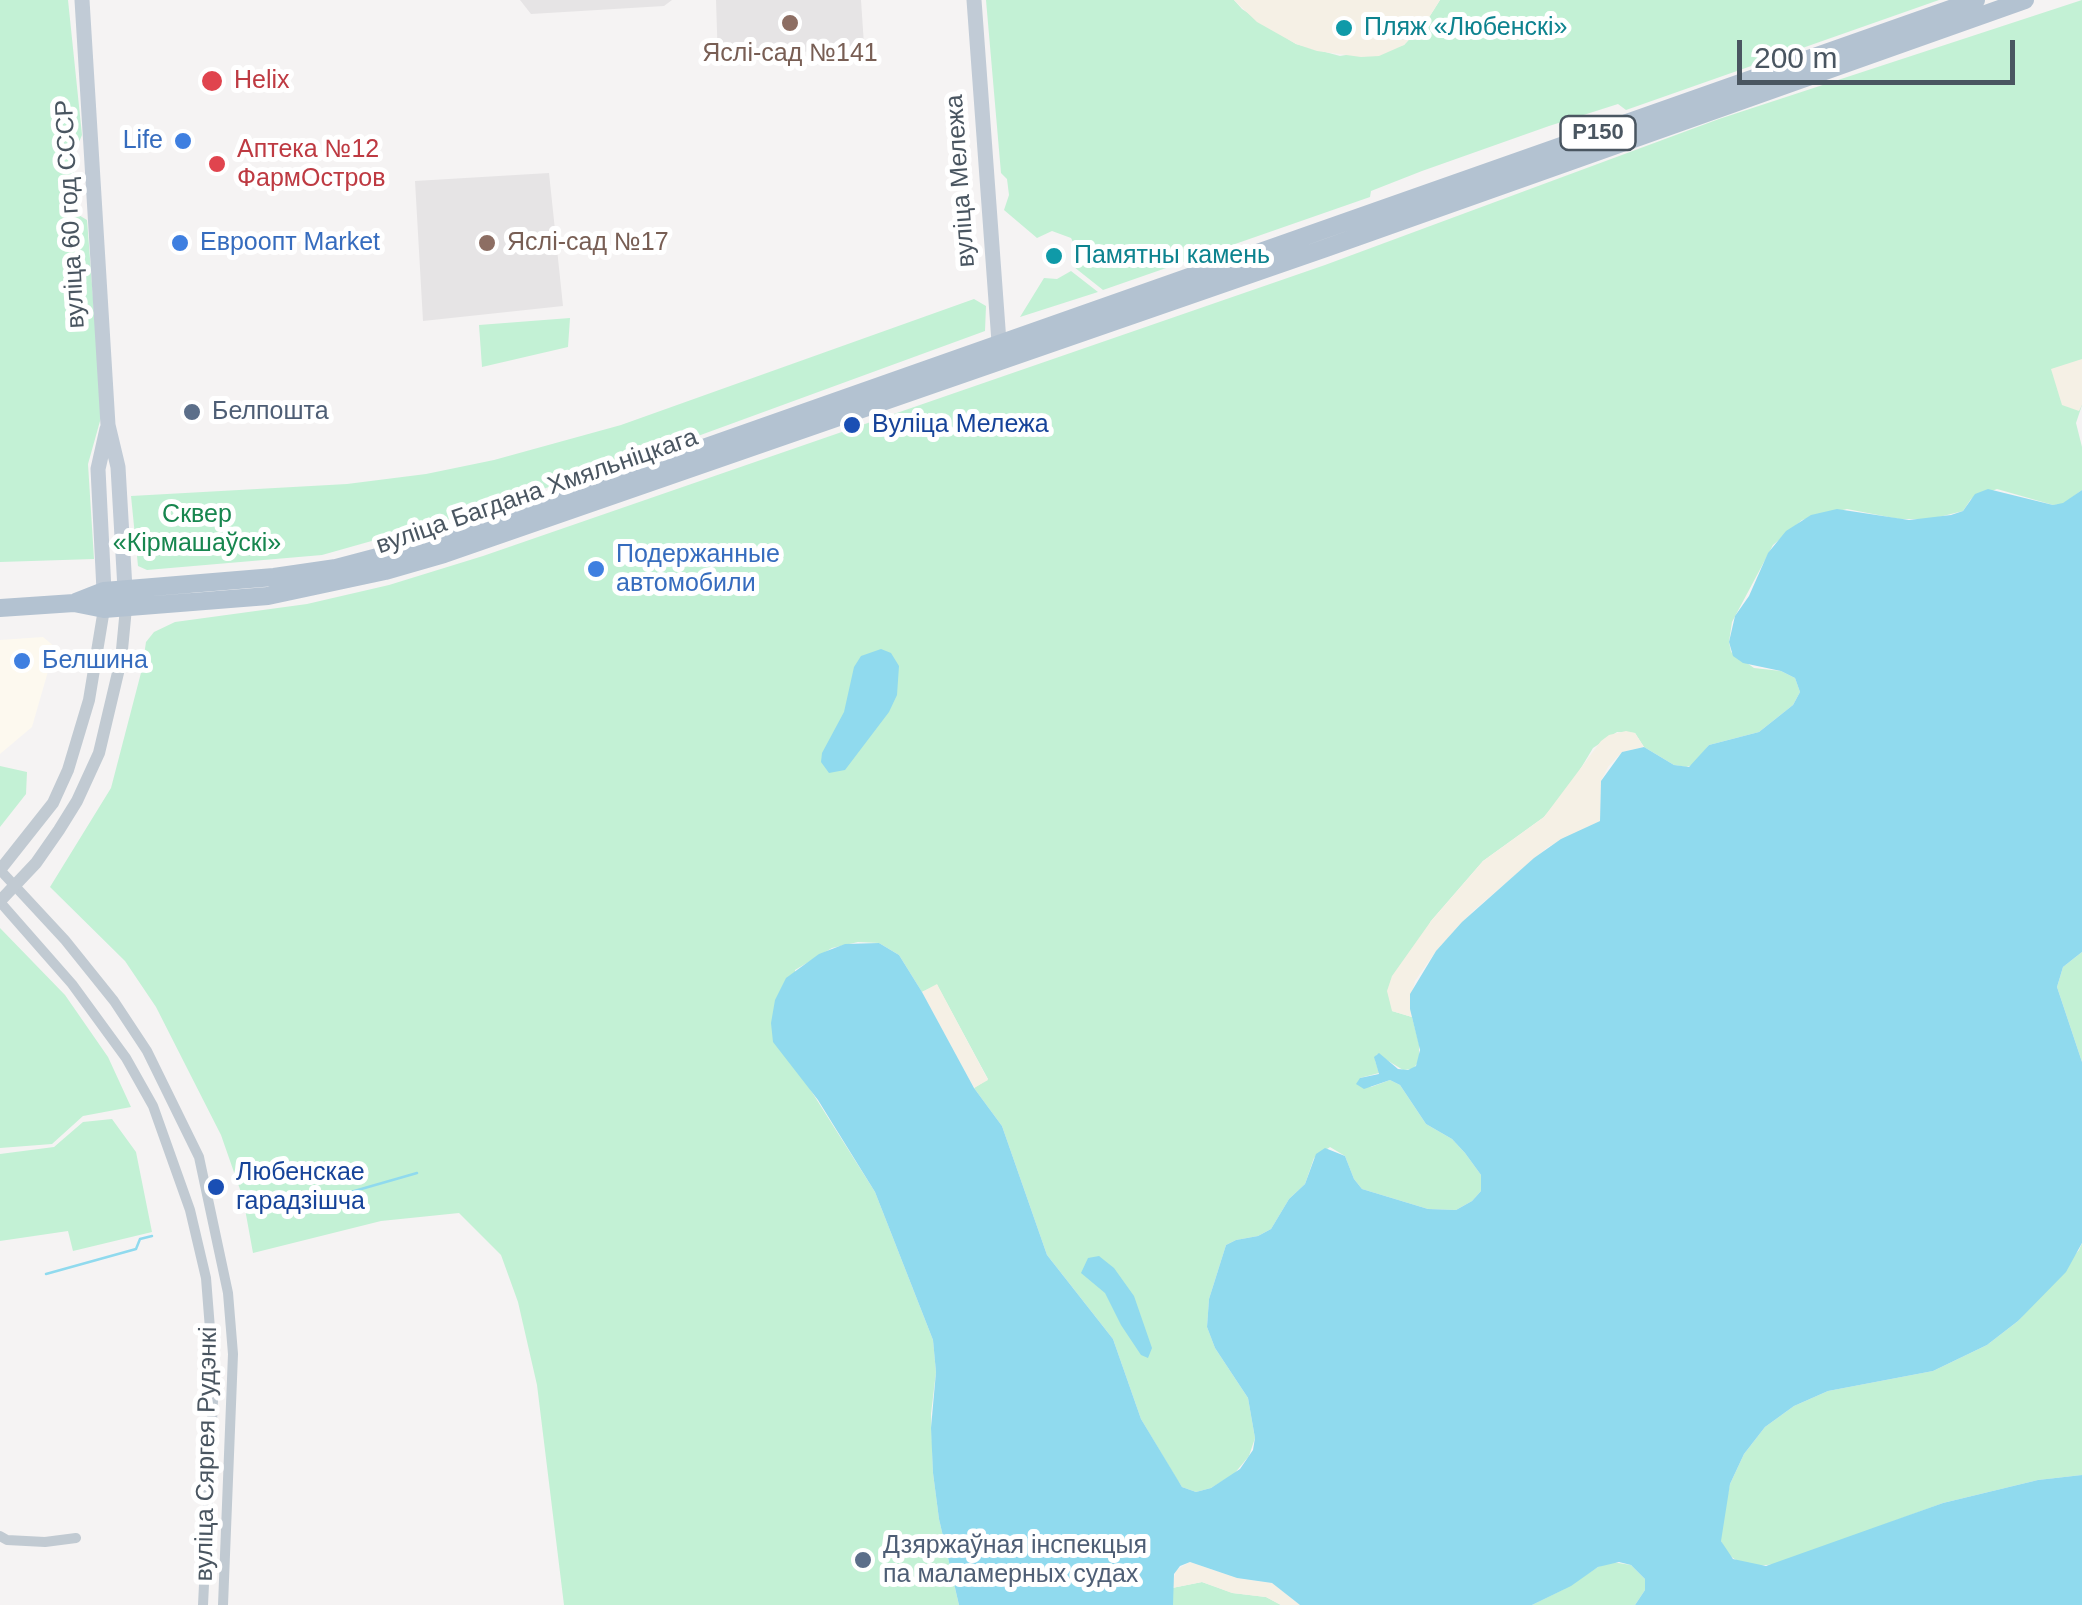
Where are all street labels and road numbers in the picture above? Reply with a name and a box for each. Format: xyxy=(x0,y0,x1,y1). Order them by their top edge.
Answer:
street label: вуліца Мележа xyxy=(940,94,982,268)
street label: вуліца 60 год СССР xyxy=(50,99,92,329)
road number: Р150 xyxy=(1560,116,1636,150)
street label: вуліца Багдана Хмяльніцкага xyxy=(372,423,702,561)
street label: вуліца Сяргея Рудэнкі xyxy=(190,1326,224,1582)

